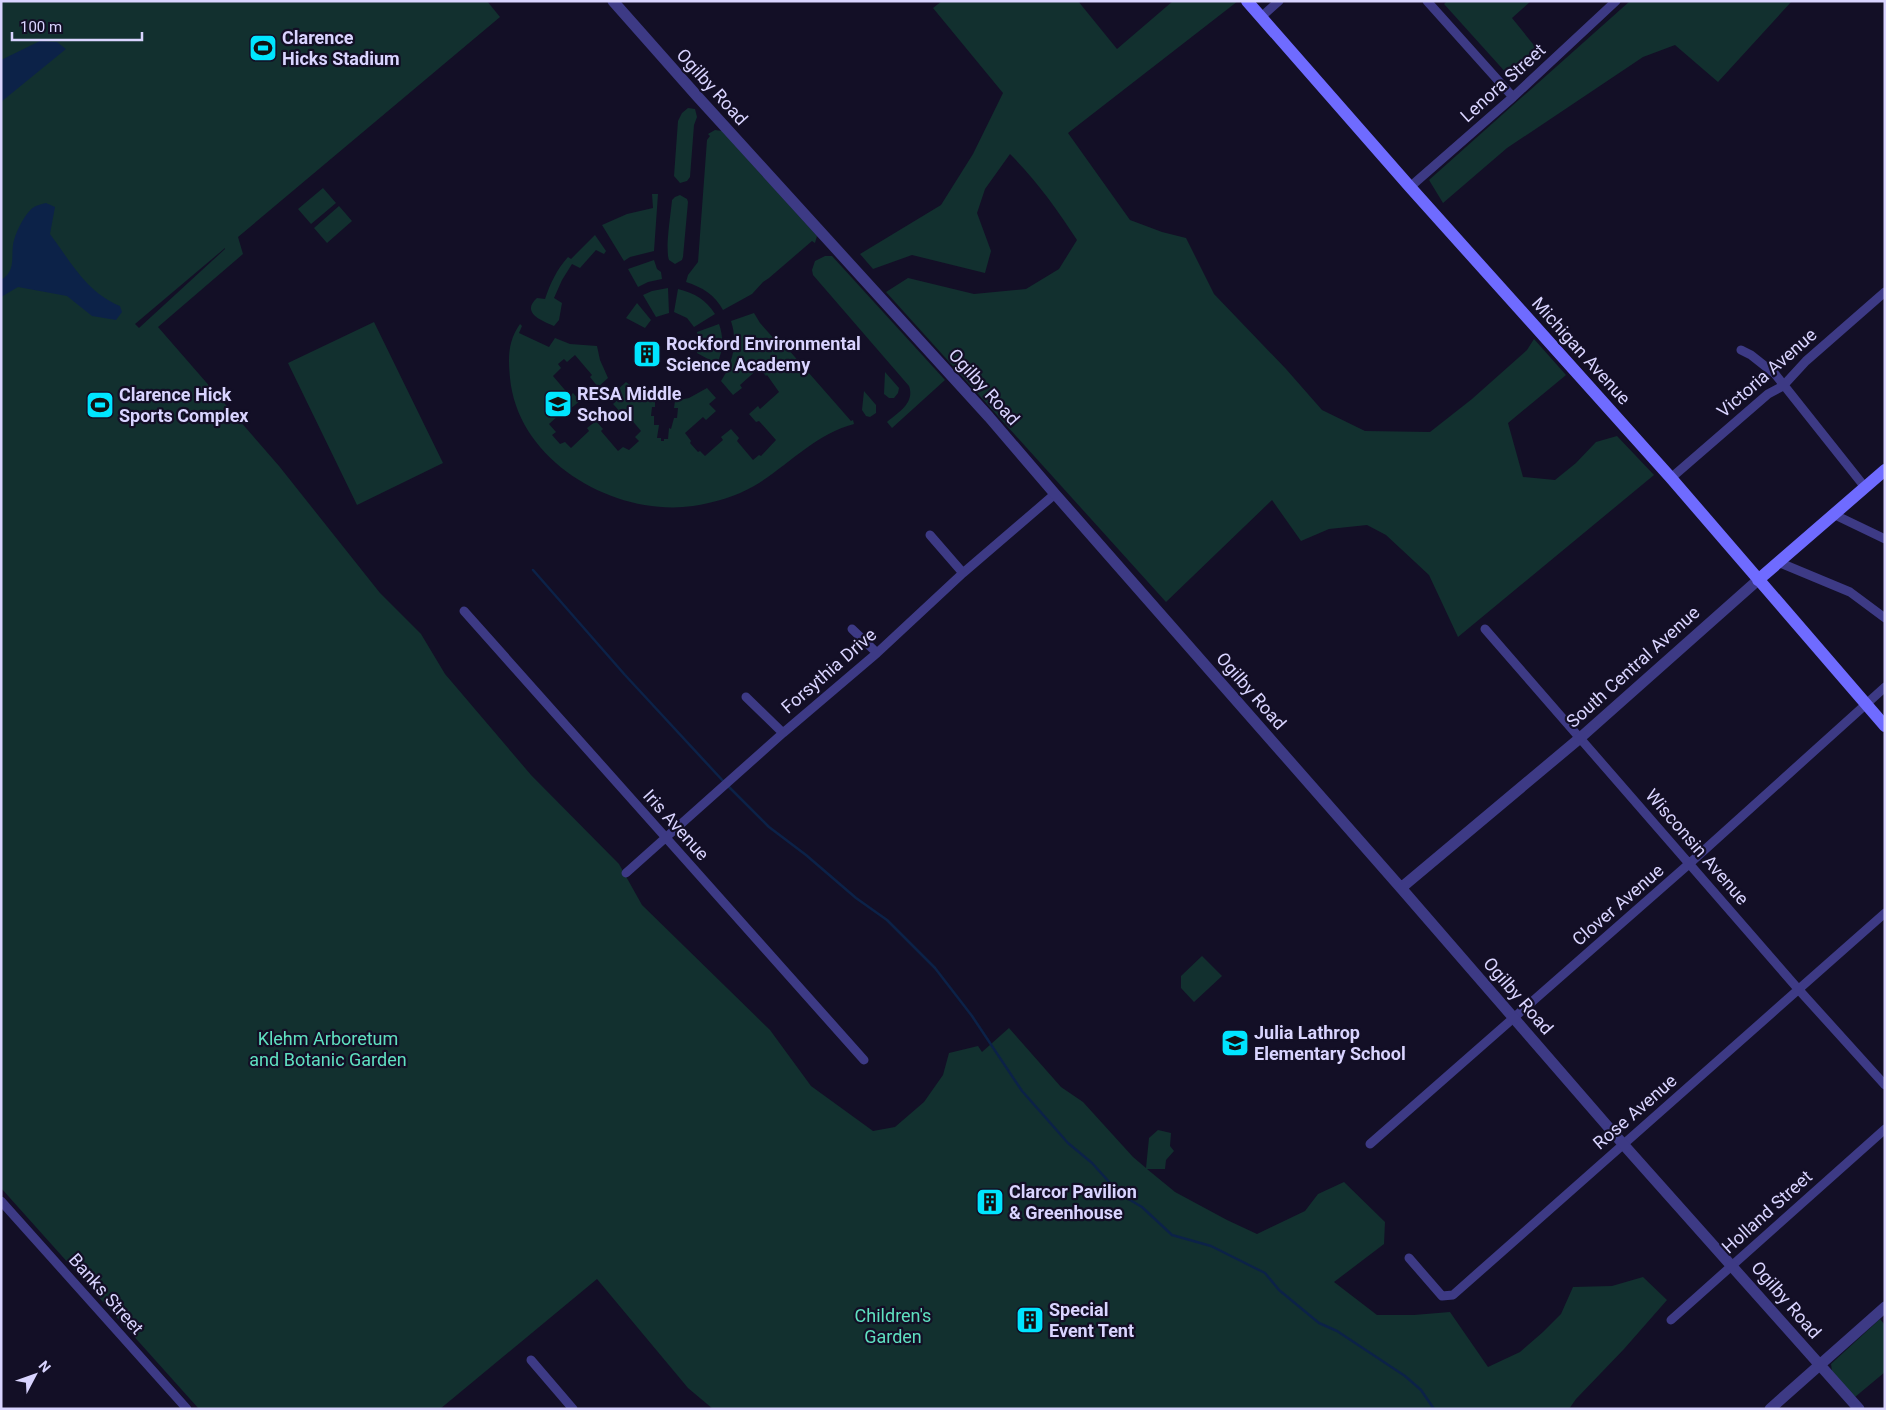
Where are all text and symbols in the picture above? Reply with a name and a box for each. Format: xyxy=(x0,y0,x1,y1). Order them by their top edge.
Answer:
scale bar xyxy=(12,10,142,42)
text: 100 m xyxy=(20,18,62,36)
place label: Clarence Hicks Stadium xyxy=(282,27,400,69)
sports icon: Clarence Hicks Stadium xyxy=(248,33,278,63)
street label: Lenora Street xyxy=(1456,39,1550,126)
street label: Ogilby Road xyxy=(673,44,752,129)
street label: Michigan Avenue xyxy=(1528,293,1635,409)
street label: Victoria Avenue xyxy=(1713,324,1821,421)
place label: Rockford Environmental Science Academy xyxy=(666,333,861,375)
building icon: Rockford Environmental Science Academy xyxy=(632,339,662,369)
street label: Ogilby Road xyxy=(945,344,1024,429)
place label: RESA Middle School xyxy=(577,383,682,425)
place label: Clarence Hick Sports Complex xyxy=(119,384,249,426)
school or university icon: RESA Middle School xyxy=(543,389,573,419)
sports icon: Clarence Hick Sports Complex xyxy=(85,390,115,420)
street label: South Central Avenue xyxy=(1562,601,1703,732)
street label: Forsythia Drive xyxy=(777,624,880,718)
street label: Ogilby Road xyxy=(1212,648,1291,734)
street label: Iris Avenue xyxy=(639,785,714,864)
street label: Wisconsin Avenue xyxy=(1641,785,1753,909)
street label: Clover Avenue xyxy=(1568,859,1668,950)
street label: Ogilby Road xyxy=(1479,953,1558,1039)
place label: Julia Lathrop Elementary School xyxy=(1254,1022,1406,1064)
park label: Klehm Arboretum and Botanic Garden xyxy=(249,1028,407,1070)
school or university icon: Julia Lathrop Elementary School xyxy=(1220,1028,1250,1058)
street label: Rose Avenue xyxy=(1589,1070,1681,1154)
street label: Holland Street xyxy=(1717,1166,1816,1257)
place label: Clarcor Pavilion & Greenhouse xyxy=(1009,1181,1137,1223)
building icon: Clarcor Pavilion & Greenhouse xyxy=(975,1187,1005,1217)
street label: Banks Street xyxy=(65,1249,148,1338)
street label: Ogilby Road xyxy=(1747,1257,1826,1343)
place label: Special Event Tent xyxy=(1049,1299,1134,1341)
park label: Children's Garden xyxy=(855,1305,931,1347)
building icon: Special Event Tent xyxy=(1015,1305,1045,1335)
north arrow xyxy=(10,1350,60,1400)
text: N xyxy=(36,1357,54,1375)

